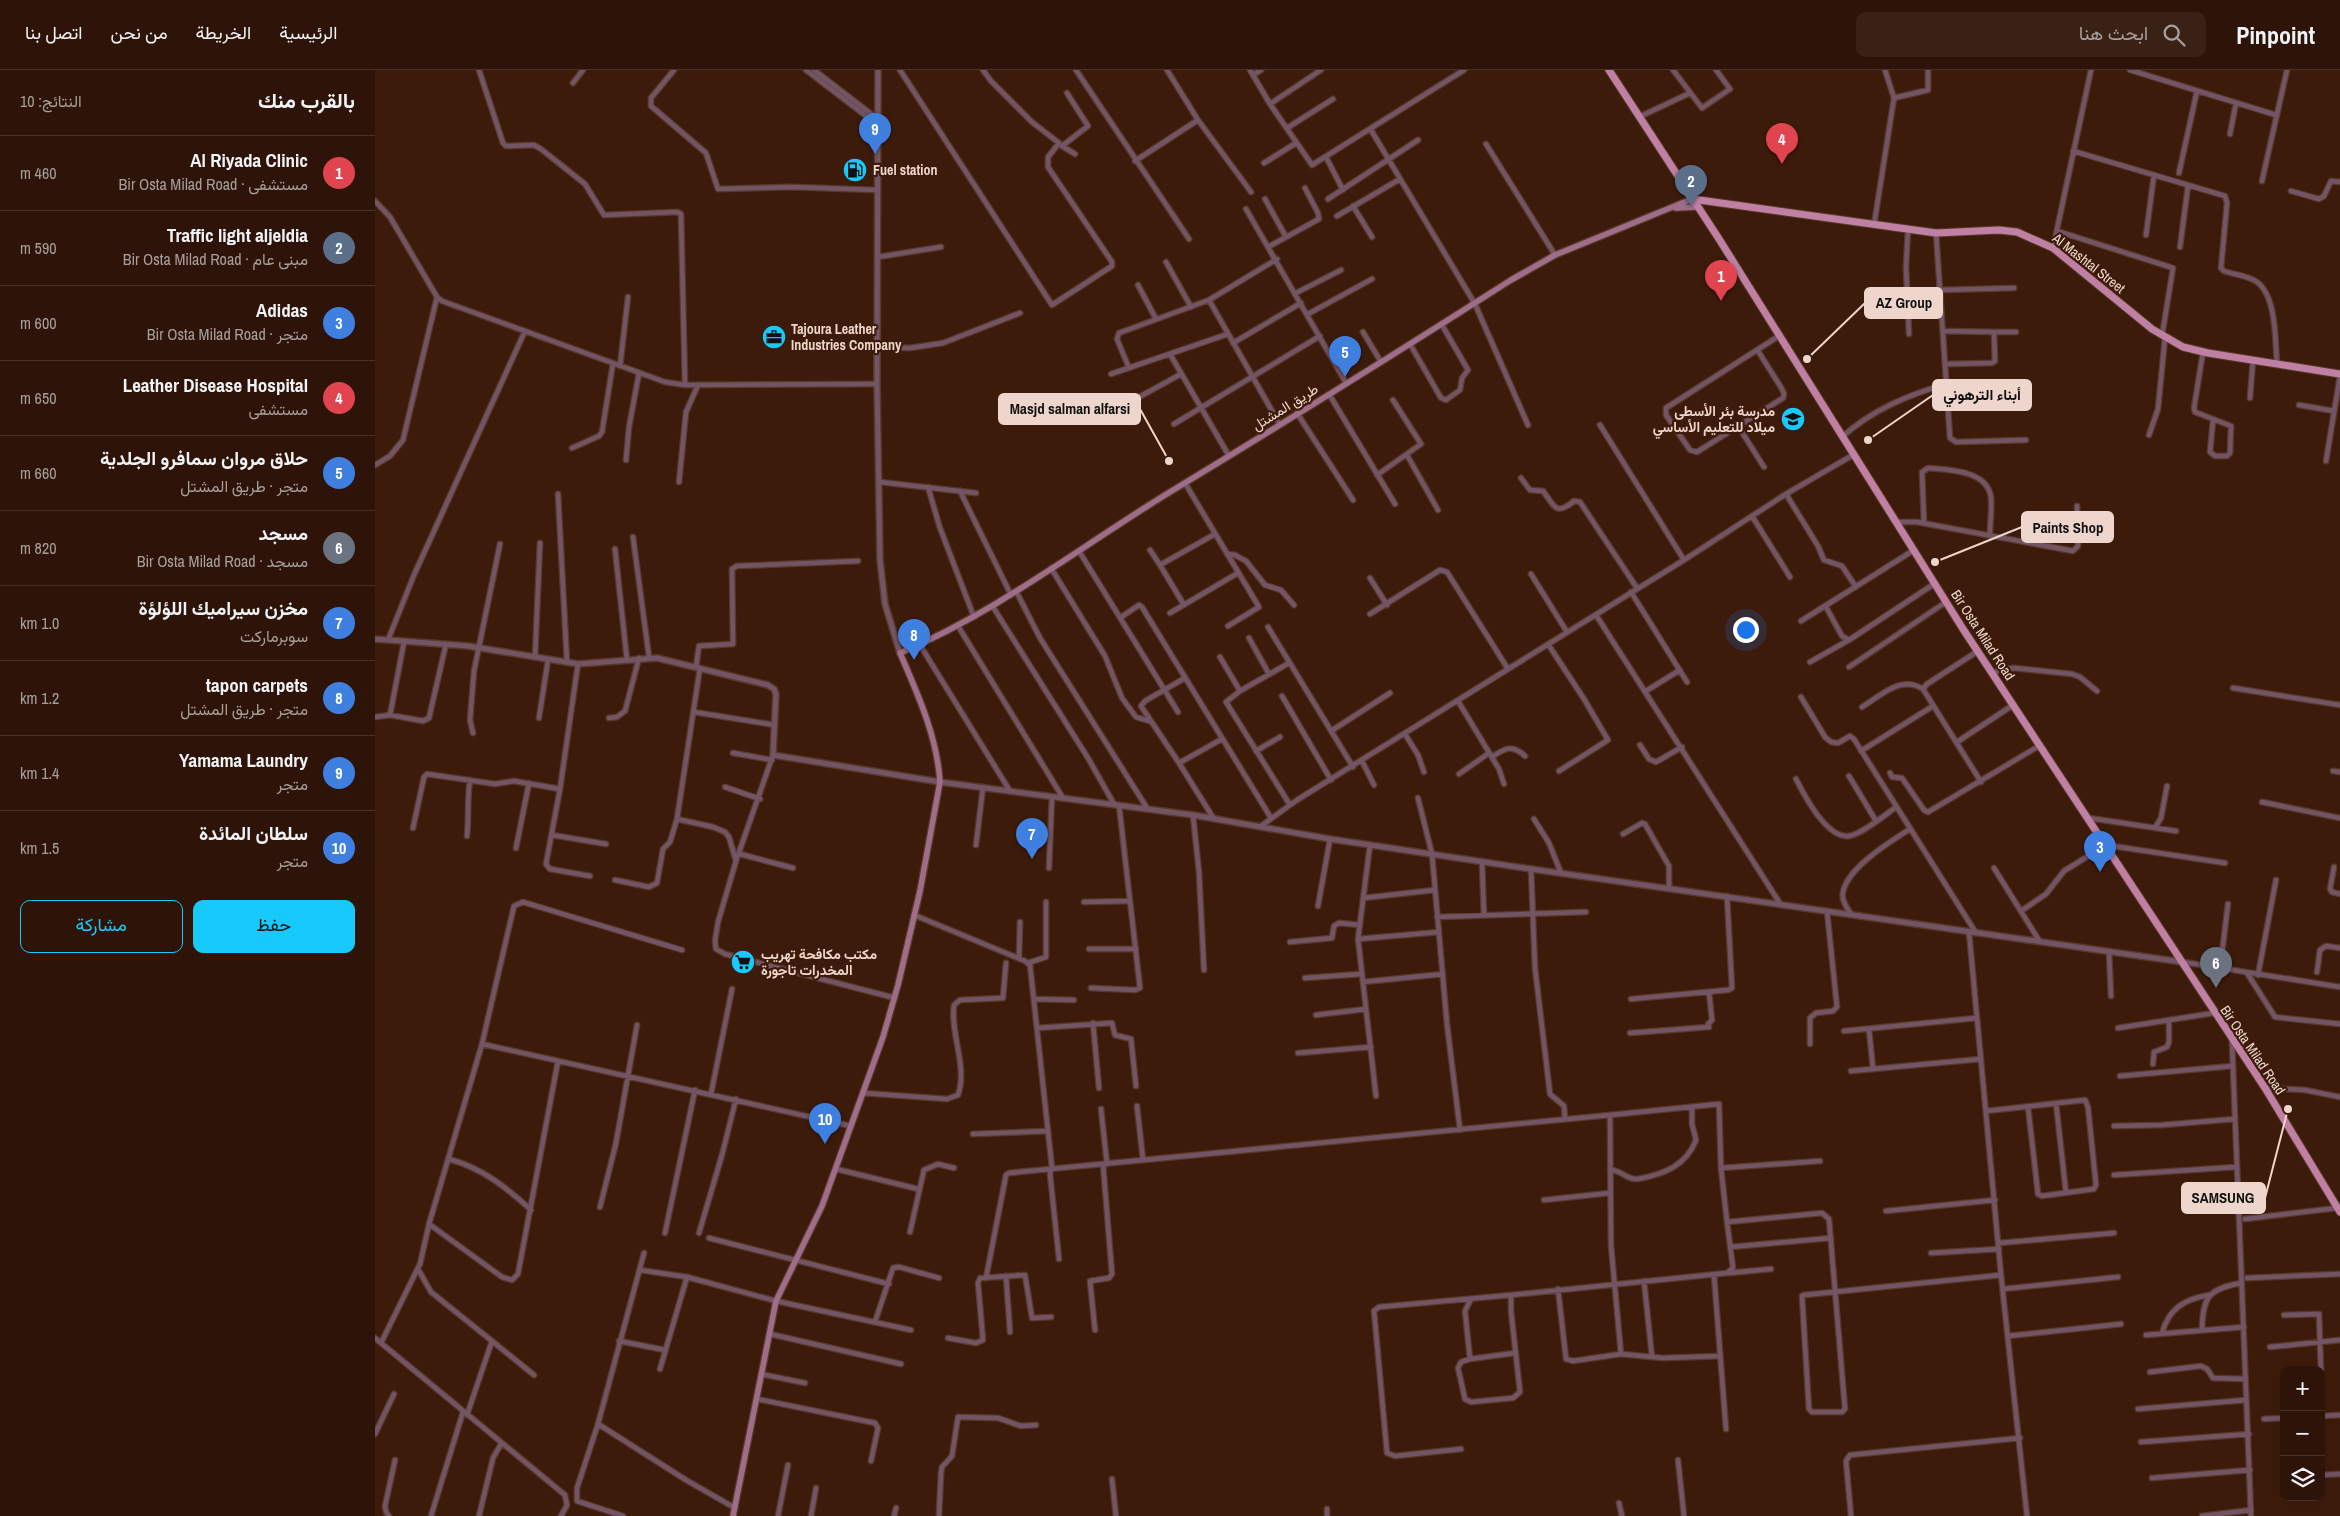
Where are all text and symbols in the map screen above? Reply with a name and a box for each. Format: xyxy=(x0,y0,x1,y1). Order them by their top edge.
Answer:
search box xyxy=(1856,12,2206,57)
text: Pinpoint xyxy=(2236,19,2315,51)
text: اتصل بنا xyxy=(25,20,82,45)
text: من نحن xyxy=(110,20,168,45)
text: الخريطة xyxy=(196,20,251,45)
text: الرئيسية xyxy=(279,20,337,45)
text: ابحث هنا xyxy=(2079,20,2148,46)
icon: search xyxy=(2160,21,2188,49)
text: بالقرب منك xyxy=(258,86,355,115)
text: النتائج: 10 xyxy=(20,90,82,112)
pin: 9 xyxy=(859,113,891,154)
pin: 4 xyxy=(1766,123,1798,164)
text: Al Riyada Clinic xyxy=(190,147,308,173)
fuel station icon: Fuel station xyxy=(842,157,868,183)
place label: Fuel station xyxy=(873,161,937,179)
text: 460 m xyxy=(20,162,56,184)
text: 1 xyxy=(335,162,343,184)
pin: 2 xyxy=(1675,165,1707,206)
text: مستشفى · Bir Osta Milad Road xyxy=(119,173,308,195)
text: Traffic light aljeldia xyxy=(167,222,308,248)
street label: Al Mashtal Street xyxy=(2048,228,2129,297)
text: 590 m xyxy=(20,237,56,259)
text: 2 xyxy=(335,237,343,259)
text: مبنى عام · Bir Osta Milad Road xyxy=(123,248,308,270)
pin: 1 xyxy=(1705,260,1737,301)
callout: AZ Group xyxy=(1865,288,1942,318)
text: AZ Group xyxy=(1876,292,1932,313)
text: Adidas xyxy=(256,297,308,323)
text: 600 m xyxy=(20,312,56,334)
text: 3 xyxy=(335,312,343,334)
place label: Tajoura Leather Industries Company xyxy=(791,320,902,354)
text: متجر · Bir Osta Milad Road xyxy=(147,323,308,345)
office icon: Tajoura Leather Industries Company xyxy=(761,324,787,350)
pin: 5 xyxy=(1329,336,1361,377)
text: Leather Disease Hospital xyxy=(123,372,308,398)
street label: طريق المشتل xyxy=(1249,380,1321,434)
callout: أبناء الترهوني xyxy=(1933,380,2031,410)
text: أبناء الترهوني xyxy=(1943,384,2021,408)
text: 650 m xyxy=(20,387,56,409)
text: 4 xyxy=(335,387,343,409)
callout: Masjd salman alfarsi xyxy=(999,394,1140,424)
text: مستشفى xyxy=(248,398,308,420)
text: Masjd salman alfarsi xyxy=(1010,398,1130,419)
place label: مدرسة بئر الأسطى ميلاد للتعليم الأساسي xyxy=(1653,402,1775,439)
school or university icon: مدرسة بئر الأسطى ميلاد للتعليم الأساسي xyxy=(1780,406,1806,432)
text: حلاق مروان سمافرو الجلدية xyxy=(100,445,308,471)
text: 660 m xyxy=(20,462,56,484)
text: 5 xyxy=(335,462,343,484)
text: متجر · طريق المشتل xyxy=(180,475,308,497)
callout: Paints Shop xyxy=(2022,512,2113,542)
text: Paints Shop xyxy=(2032,517,2104,538)
text: مسجد xyxy=(258,520,308,546)
text: 820 m xyxy=(20,537,56,559)
text: 6 xyxy=(335,537,343,559)
text: مسجد · Bir Osta Milad Road xyxy=(137,550,308,572)
street label: Bir Osta Milad Road xyxy=(1947,586,2019,684)
text: مخزن سيراميك اللؤلؤة xyxy=(139,595,308,621)
text: 1.0 km xyxy=(20,612,59,634)
text: 7 xyxy=(335,612,343,634)
your location xyxy=(1733,617,1759,643)
pin: 8 xyxy=(898,619,930,660)
text: سوبرماركت xyxy=(240,625,308,647)
text: tapon carpets xyxy=(206,672,308,698)
text: 1.2 km xyxy=(20,687,59,709)
text: 8 xyxy=(335,687,343,709)
text: متجر · طريق المشتل xyxy=(180,698,308,720)
text: Yamama Laundry xyxy=(179,747,308,773)
text: 1.4 km xyxy=(20,762,59,784)
text: 9 xyxy=(335,762,343,784)
text: متجر xyxy=(277,773,308,795)
pin: 7 xyxy=(1016,818,1048,859)
text: سلطان المائدة xyxy=(199,820,308,846)
pin: 3 xyxy=(2084,831,2116,872)
text: 1.5 km xyxy=(20,837,59,859)
text: 10 xyxy=(332,837,346,859)
text: متجر xyxy=(277,850,308,872)
button: مشاركة xyxy=(20,900,183,953)
button: حفظ xyxy=(193,900,355,953)
place label: مكتب مكافحة تهريب المخدرات تاجورة xyxy=(761,945,877,979)
pin: 6 xyxy=(2200,947,2232,988)
supermarket icon: مكتب مكافحة تهريب المخدرات تاجورة xyxy=(730,949,756,975)
street label: Bir Osta Milad Road xyxy=(2216,1002,2290,1098)
pin: 10 xyxy=(809,1103,841,1144)
callout: SAMSUNG xyxy=(2182,1183,2265,1213)
text: SAMSUNG xyxy=(2192,1187,2254,1208)
map controls xyxy=(2280,1366,2325,1501)
button: + xyxy=(2280,1366,2325,1411)
button: − xyxy=(2280,1411,2325,1456)
button: layers xyxy=(2280,1456,2325,1501)

